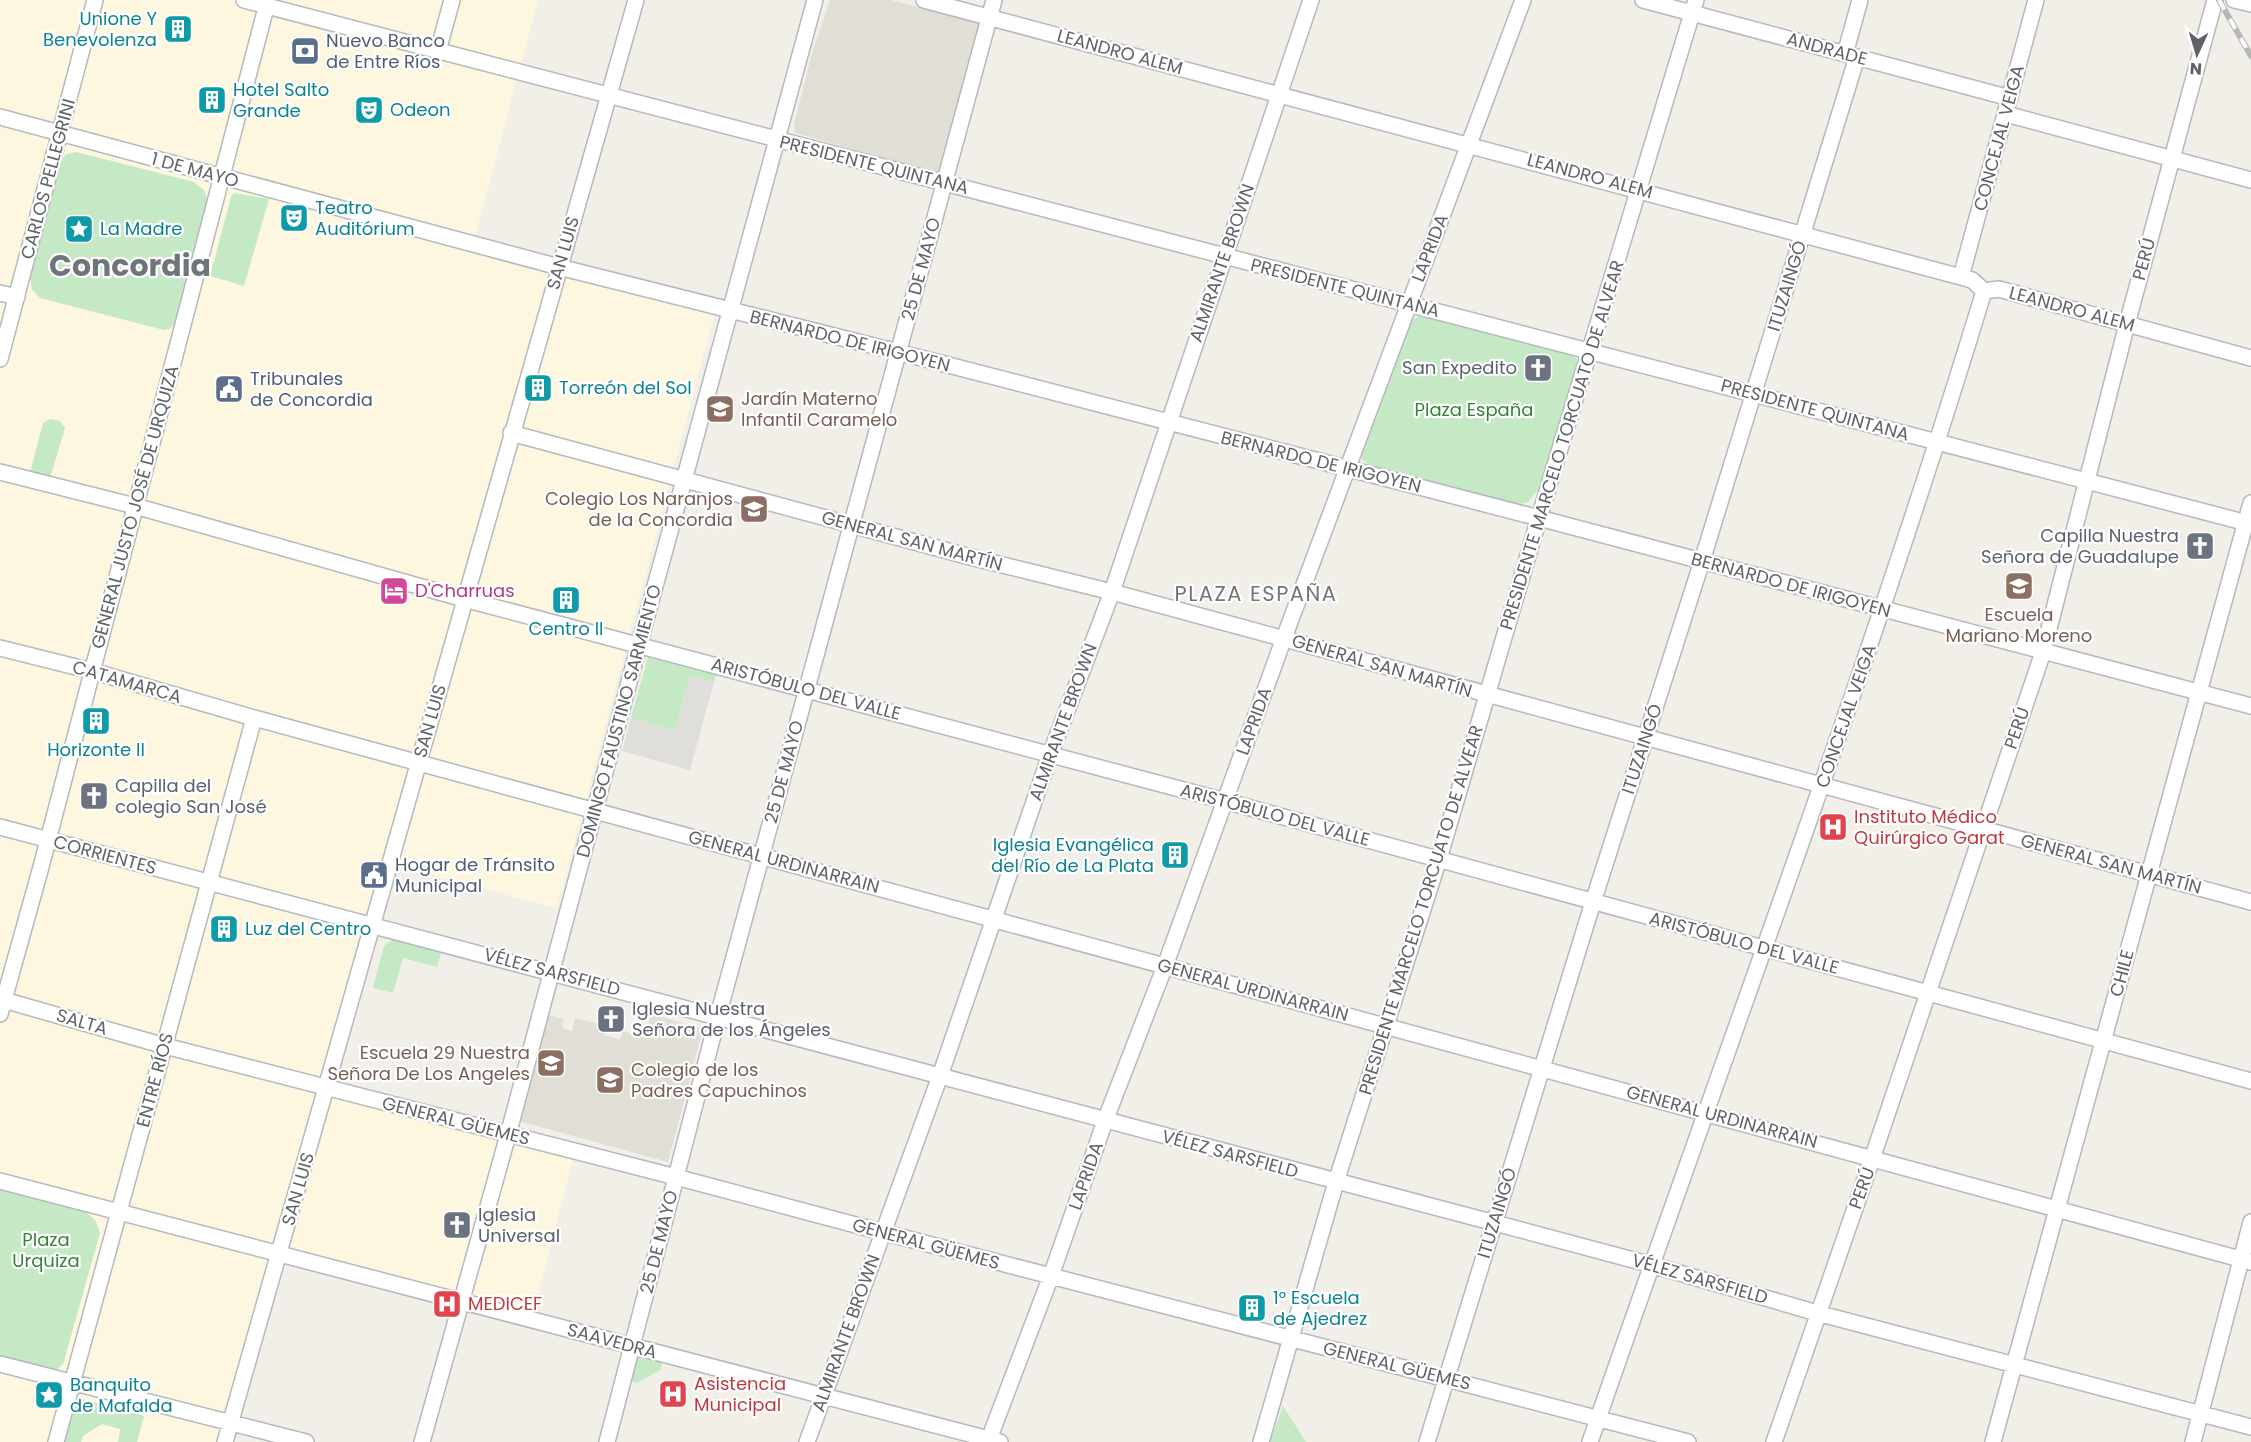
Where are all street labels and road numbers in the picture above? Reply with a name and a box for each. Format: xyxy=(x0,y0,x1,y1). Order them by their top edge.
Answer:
street label: LEANDRO ALEM xyxy=(1055,23,1186,80)
street label: ANDRADE xyxy=(1784,26,1870,71)
street label: CONCEJAL VEIGA xyxy=(1967,62,2030,214)
street label: CARLOS PELLEGRINI xyxy=(14,96,81,262)
street label: PRESIDENTE QUINTANA xyxy=(777,129,971,200)
street label: 1 DE MAYO xyxy=(149,146,242,193)
street label: LEANDRO ALEM xyxy=(1525,147,1656,204)
street label: ALMIRANTE BROWN xyxy=(1183,180,1260,345)
street label: LAPRIDA xyxy=(1405,210,1454,285)
street label: SAN LUIS xyxy=(540,213,585,292)
street label: 25 DE MAYO xyxy=(895,215,946,323)
street label: PERÚ xyxy=(2126,235,2161,283)
street label: ITUZAINGÓ xyxy=(1761,238,1812,334)
street label: PRESIDENTE QUINTANA xyxy=(1248,252,1442,323)
street label: PRESIDENTE MARCELO TORCUATO DE ALVEAR xyxy=(1493,257,1630,633)
street label: LEANDRO ALEM xyxy=(2007,280,2138,337)
street label: BERNARDO DE IRIGOYEN xyxy=(747,303,953,378)
street label: GENERAL JUSTO JOSÉ DE URQUIZA xyxy=(85,362,184,651)
street label: PRESIDENTE QUINTANA xyxy=(1718,372,1912,447)
street label: BERNARDO DE IRIGOYEN xyxy=(1218,424,1424,499)
street label: GENERAL SAN MARTÍN xyxy=(819,504,1005,577)
street label: BERNARDO DE IRIGOYEN xyxy=(1689,546,1894,623)
street label: DOMINGO FAUSTINO SARMIENTO xyxy=(570,582,667,860)
street label: GENERAL SAN MARTÍN xyxy=(1289,628,1475,703)
street label: ALMIRANTE BROWN xyxy=(1022,640,1103,804)
street label: CONCEJAL VEIGA xyxy=(1809,641,1882,791)
street label: ARISTÓBULO DEL VALLE xyxy=(708,651,904,726)
street label: CATAMARCA xyxy=(70,654,185,709)
street label: SAN LUIS xyxy=(407,681,452,760)
street label: LAPRIDA xyxy=(1230,683,1277,758)
street label: ITUZAINGÓ xyxy=(1615,701,1668,797)
street label: PERÚ xyxy=(1998,704,2035,752)
street label: 25 DE MAYO xyxy=(758,718,809,826)
street label: PRESIDENTE MARCELO TORCUATO DE ALVEAR xyxy=(1352,722,1489,1098)
street label: ARISTÓBULO DEL VALLE xyxy=(1177,777,1373,852)
street label: GENERAL URDINARRAIN xyxy=(686,824,882,899)
street label: GENERAL SAN MARTÍN xyxy=(2018,827,2204,900)
street label: CORRIENTES xyxy=(51,829,159,880)
street label: ARISTÓBULO DEL VALLE xyxy=(1646,905,1842,980)
street label: VÉLEZ SARSFIELD xyxy=(481,941,623,1002)
street label: CHILE xyxy=(2103,947,2140,999)
street label: GENERAL URDINARRAIN xyxy=(1155,952,1351,1027)
street label: SALTA xyxy=(54,1002,111,1041)
street label: ENTRE RÍOS xyxy=(130,1030,179,1130)
street label: GENERAL URDINARRAIN xyxy=(1624,1079,1820,1154)
street label: GENERAL GÜEMES xyxy=(380,1090,533,1151)
street label: VÉLEZ SARSFIELD xyxy=(1159,1123,1301,1184)
street label: LAPRIDA xyxy=(1062,1138,1109,1213)
street label: SAN LUIS xyxy=(275,1149,320,1228)
street label: PERÚ xyxy=(1842,1163,1881,1212)
street label: ITUZAINGÓ xyxy=(1471,1165,1522,1261)
street label: 25 DE MAYO xyxy=(634,1188,683,1296)
street label: GENERAL GÜEMES xyxy=(850,1212,1003,1275)
street label: VÉLEZ SARSFIELD xyxy=(1629,1247,1771,1310)
street label: ALMIRANTE BROWN xyxy=(805,1251,886,1415)
street label: SAAVEDRA xyxy=(564,1317,660,1365)
street label: GENERAL GÜEMES xyxy=(1321,1335,1474,1396)

